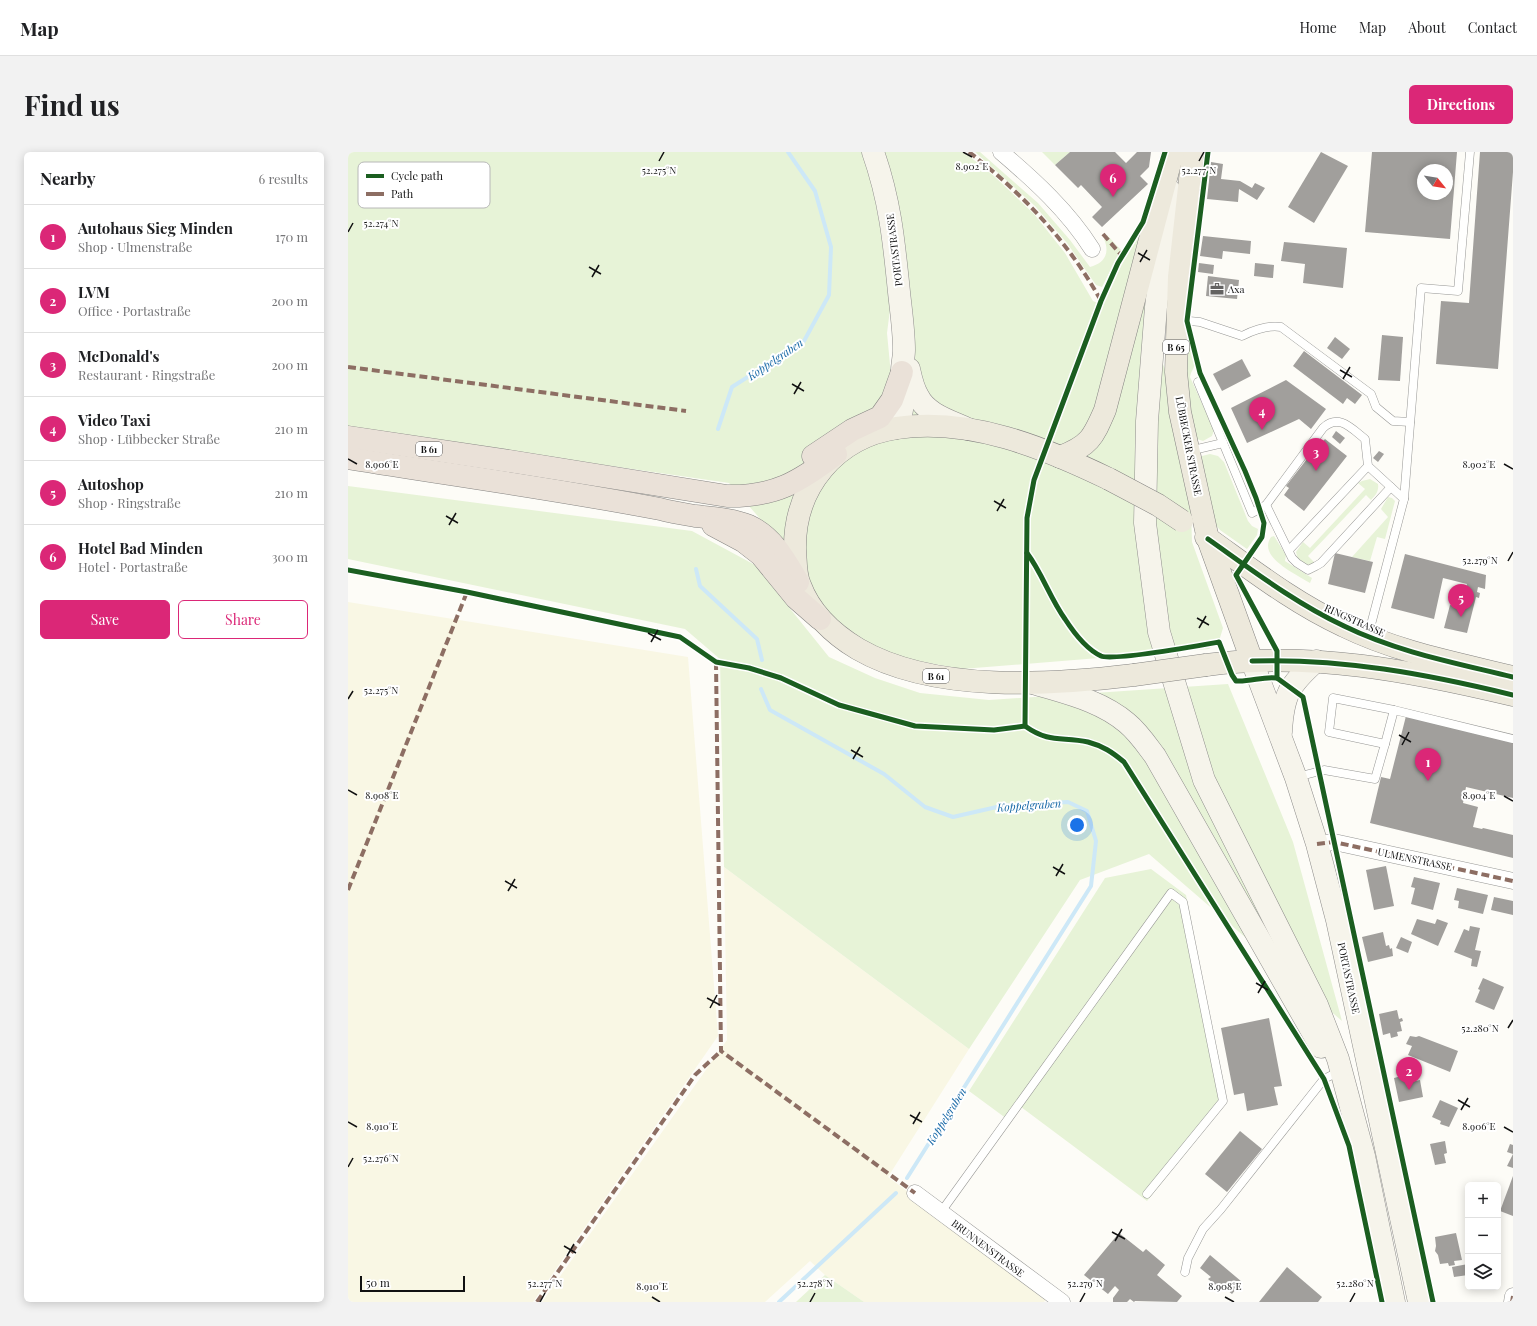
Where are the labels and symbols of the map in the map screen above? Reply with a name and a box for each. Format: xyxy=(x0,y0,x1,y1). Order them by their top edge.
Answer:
text: 8.902°E xyxy=(956,159,988,173)
legend xyxy=(358,162,490,208)
text: 52.275°N xyxy=(642,163,676,177)
text: 52.277°N xyxy=(1182,163,1216,177)
pin: 6 xyxy=(1100,164,1126,197)
north arrow xyxy=(1417,164,1453,200)
text: Cycle path xyxy=(391,168,443,183)
text: Path xyxy=(391,186,414,201)
street label: PORTASTRASSE xyxy=(883,213,905,287)
text: 52.274°N xyxy=(363,216,399,230)
office icon: Axa xyxy=(1209,281,1225,297)
place label: Axa xyxy=(1227,282,1244,296)
water label: Koppelgraben xyxy=(743,335,806,384)
road number: B 65 xyxy=(1163,340,1189,354)
street label: LÜBBECKER STRASSE xyxy=(1173,395,1205,497)
pin: 4 xyxy=(1249,397,1275,430)
pin: 3 xyxy=(1303,438,1329,471)
road number: B 61 xyxy=(416,442,442,456)
text: 8.906°E xyxy=(365,457,399,471)
text: 8.902°E xyxy=(1463,457,1495,471)
text: 52.279°N xyxy=(1462,553,1498,567)
pin: 5 xyxy=(1448,584,1474,617)
street label: RINGSTRASSE xyxy=(1322,600,1388,640)
road number: B 61 xyxy=(923,669,949,683)
text: 52.275°N xyxy=(364,683,398,697)
pin: 1 xyxy=(1415,748,1441,781)
text: 8.908°E xyxy=(365,788,399,802)
text: 8.904°E xyxy=(1463,788,1495,802)
water label: Koppelgraben xyxy=(995,795,1062,815)
your location xyxy=(1067,815,1087,835)
street label: ULMENSTRASSE xyxy=(1376,844,1454,874)
street label: PORTASTRASSE xyxy=(1335,941,1363,1015)
text: 52.280°N xyxy=(1461,1021,1499,1035)
pin: 2 xyxy=(1396,1057,1422,1090)
water label: Koppelgraben xyxy=(922,1085,969,1148)
text: 8.910°E xyxy=(366,1119,398,1133)
text: 8.906°E xyxy=(1462,1119,1496,1133)
text: 52.276°N xyxy=(363,1151,399,1165)
street label: BRUNNENSTRASSE xyxy=(949,1216,1027,1280)
scale bar xyxy=(360,1274,465,1293)
text: 52.277°N xyxy=(528,1276,562,1290)
text: 52.278°N xyxy=(797,1276,833,1290)
text: 52.279°N xyxy=(1067,1276,1103,1290)
text: 52.280°N xyxy=(1336,1276,1374,1290)
text: 8.910°E xyxy=(636,1279,668,1293)
text: 8.908°E xyxy=(1208,1279,1242,1293)

